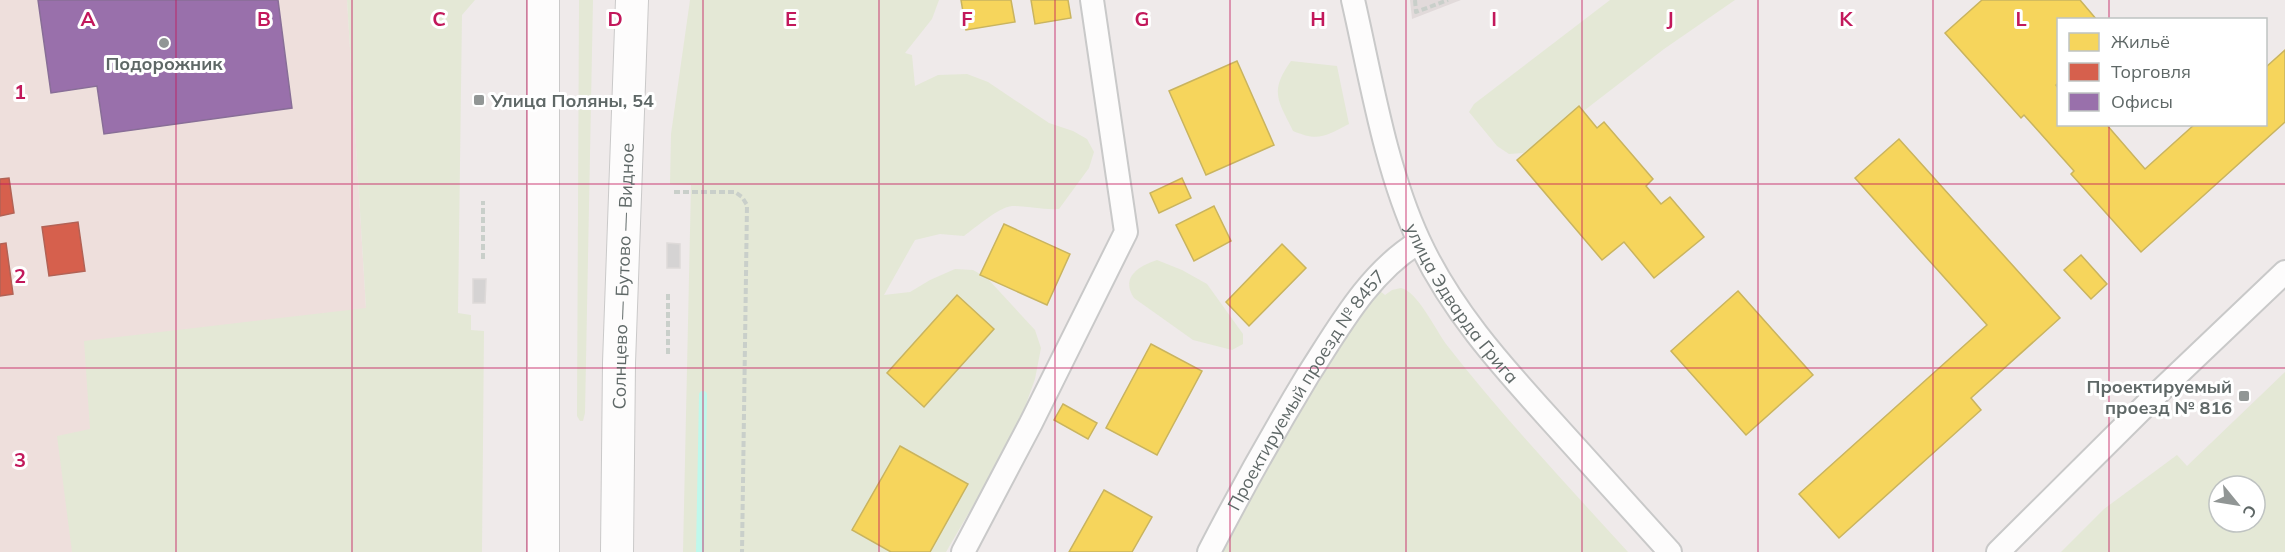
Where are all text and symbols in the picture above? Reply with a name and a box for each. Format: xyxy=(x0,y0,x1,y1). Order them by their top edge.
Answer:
text: A xyxy=(81,6,96,31)
text: B xyxy=(257,6,271,31)
text: C xyxy=(432,6,446,31)
text: D xyxy=(607,6,623,31)
text: E xyxy=(785,6,797,31)
text: F xyxy=(961,6,973,31)
text: G xyxy=(1135,6,1149,31)
text: H xyxy=(1310,6,1326,31)
text: I xyxy=(1491,6,1497,31)
text: J xyxy=(1666,6,1674,31)
text: K xyxy=(1839,6,1853,31)
text: L xyxy=(2015,6,2027,31)
legend xyxy=(2057,18,2267,126)
text: Жильё xyxy=(2111,30,2170,53)
marker: Подорожник xyxy=(157,36,171,50)
place label: Подорожник xyxy=(105,52,223,75)
text: Торговля xyxy=(2111,60,2191,83)
text: 1 xyxy=(14,79,26,104)
place label: Улица Поляны, 54 xyxy=(490,89,654,112)
text: Офисы xyxy=(2111,90,2173,113)
marker: Улица Поляны, 54 xyxy=(472,93,486,107)
street label: Солнцево — Бутово — Видное xyxy=(607,142,638,409)
street label: улица Эдварда Грига xyxy=(1401,220,1524,388)
text: 2 xyxy=(14,263,26,288)
street label: Проектируемый проезд № 8457 xyxy=(1222,265,1390,514)
place label: Проектируемый проезд № 816 xyxy=(2087,375,2232,419)
marker: Проектируемый проезд № 816 xyxy=(2237,389,2251,403)
text: 3 xyxy=(14,447,26,472)
north arrow xyxy=(2207,474,2267,534)
text: С xyxy=(2239,502,2261,521)

